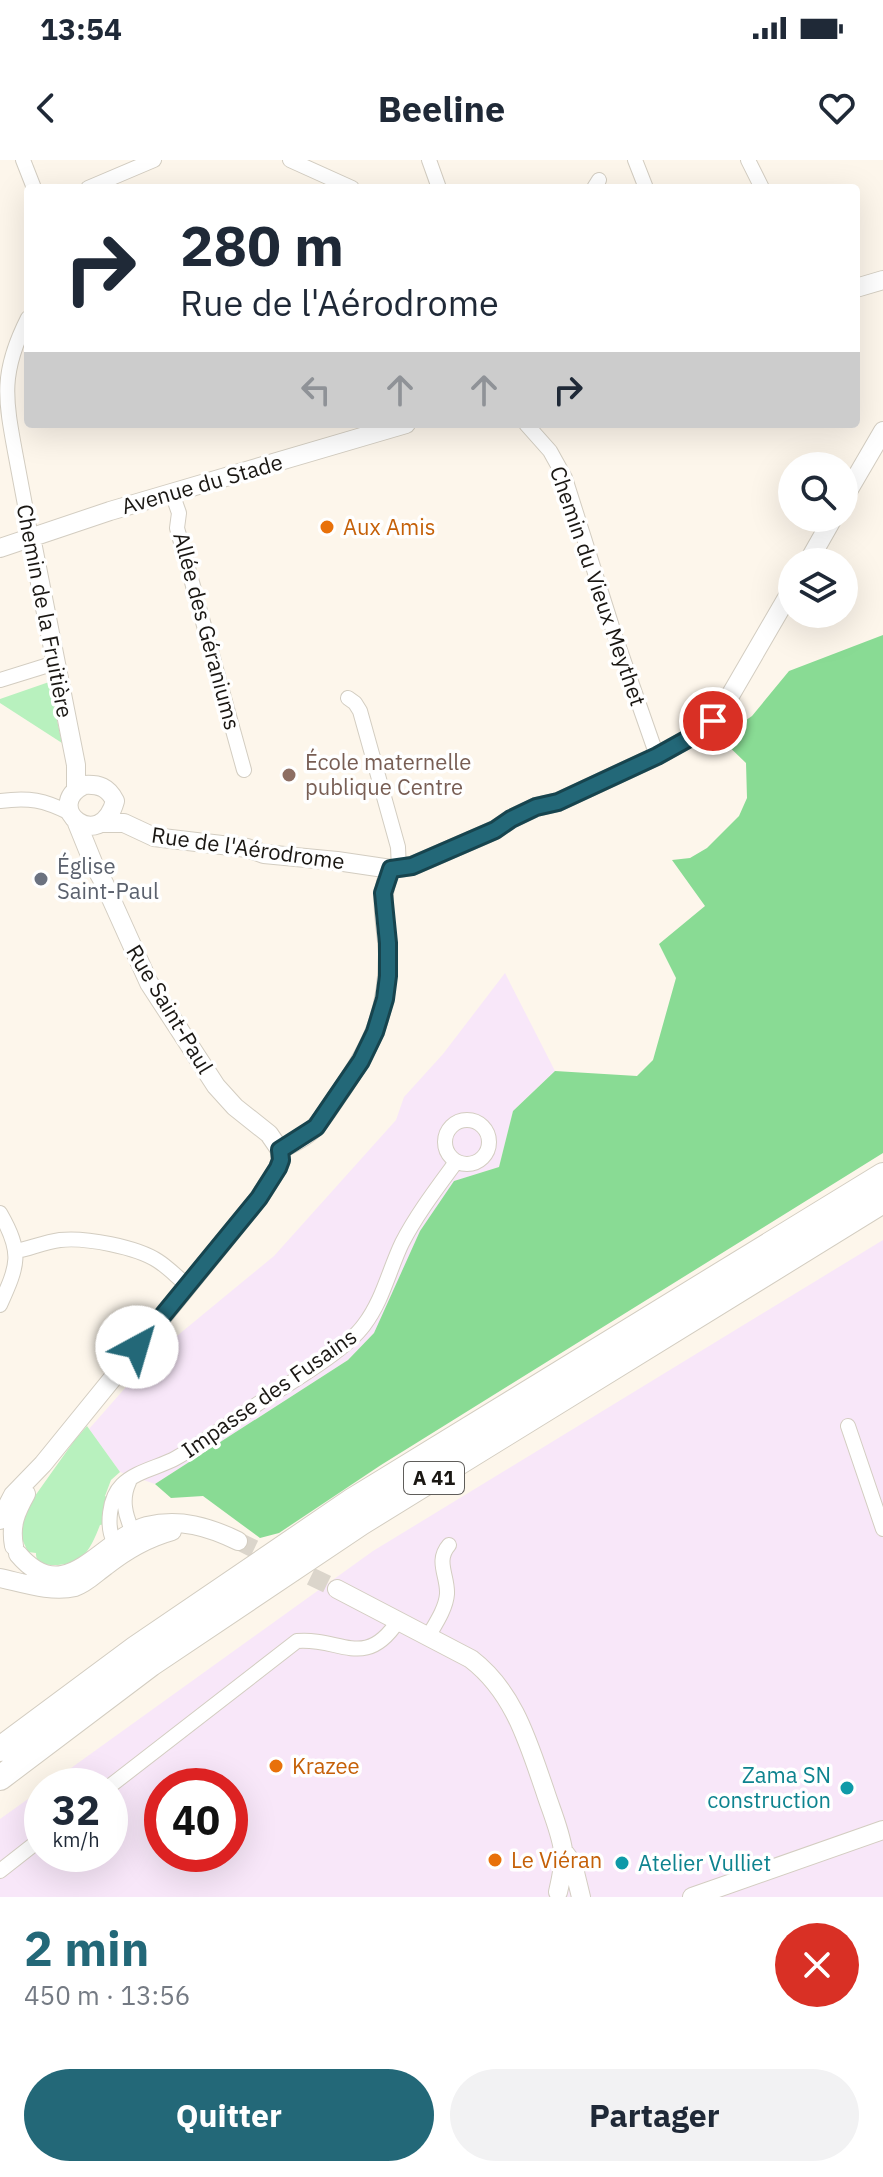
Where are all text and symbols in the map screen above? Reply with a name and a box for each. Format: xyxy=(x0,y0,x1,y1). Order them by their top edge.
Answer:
text: 13:54 xyxy=(40,9,122,48)
text: Beeline xyxy=(378,85,505,132)
icon: back xyxy=(24,86,68,130)
icon: heart xyxy=(815,86,859,130)
text: 280 m xyxy=(180,209,344,281)
icon: right xyxy=(48,216,152,320)
text: Rue de l'Aérodrome xyxy=(180,279,499,326)
icon: left xyxy=(294,368,338,412)
icon: ahead xyxy=(378,368,422,412)
icon: ahead xyxy=(462,368,506,412)
icon: right xyxy=(546,368,590,412)
street label: Avenue du Stade xyxy=(118,447,286,520)
map controls xyxy=(778,452,858,628)
button: search xyxy=(778,452,858,532)
street label: Chemin du Vieux Meythet xyxy=(544,462,653,710)
street label: Chemin de la Fruitière xyxy=(11,502,80,720)
place label: Aux Amis xyxy=(343,512,435,541)
marker: Aux Amis xyxy=(318,518,336,536)
street label: Allée des Géraniums xyxy=(167,529,248,733)
button: layers xyxy=(778,548,858,628)
pin xyxy=(679,687,747,755)
icon: arrive xyxy=(691,699,735,743)
place label: École maternelle publique Centre xyxy=(305,747,471,801)
marker: École maternelle publique Centre xyxy=(280,766,298,784)
street label: Rue de l'Aérodrome xyxy=(150,820,347,875)
place label: Église Saint-Paul xyxy=(57,851,159,905)
marker: Église Saint-Paul xyxy=(32,870,50,888)
street label: Rue Saint-Paul xyxy=(120,939,220,1079)
position arrow xyxy=(95,1305,179,1389)
street label: Impasse des Fusains xyxy=(176,1321,362,1464)
road number: A 41 xyxy=(404,1462,464,1494)
place label: Krazee xyxy=(292,1751,360,1780)
marker: Krazee xyxy=(267,1757,285,1775)
place label: Zama SN construction xyxy=(707,1760,831,1814)
speed limit sign: 40 xyxy=(144,1768,248,1872)
marker: Zama SN construction xyxy=(838,1779,856,1797)
text: 32 xyxy=(52,1784,100,1836)
text: km/h xyxy=(52,1826,100,1853)
place label: Le Viéran xyxy=(511,1845,602,1874)
place label: Atelier Vulliet xyxy=(638,1848,771,1877)
marker: Le Viéran xyxy=(486,1851,504,1869)
marker: Atelier Vulliet xyxy=(613,1854,631,1872)
text: 2 min xyxy=(24,1917,149,1979)
button: close xyxy=(775,1923,859,2007)
text: 450 m · 13:56 xyxy=(24,1978,190,2012)
button: Quitter xyxy=(24,2069,434,2161)
button: Partager xyxy=(450,2069,859,2161)

